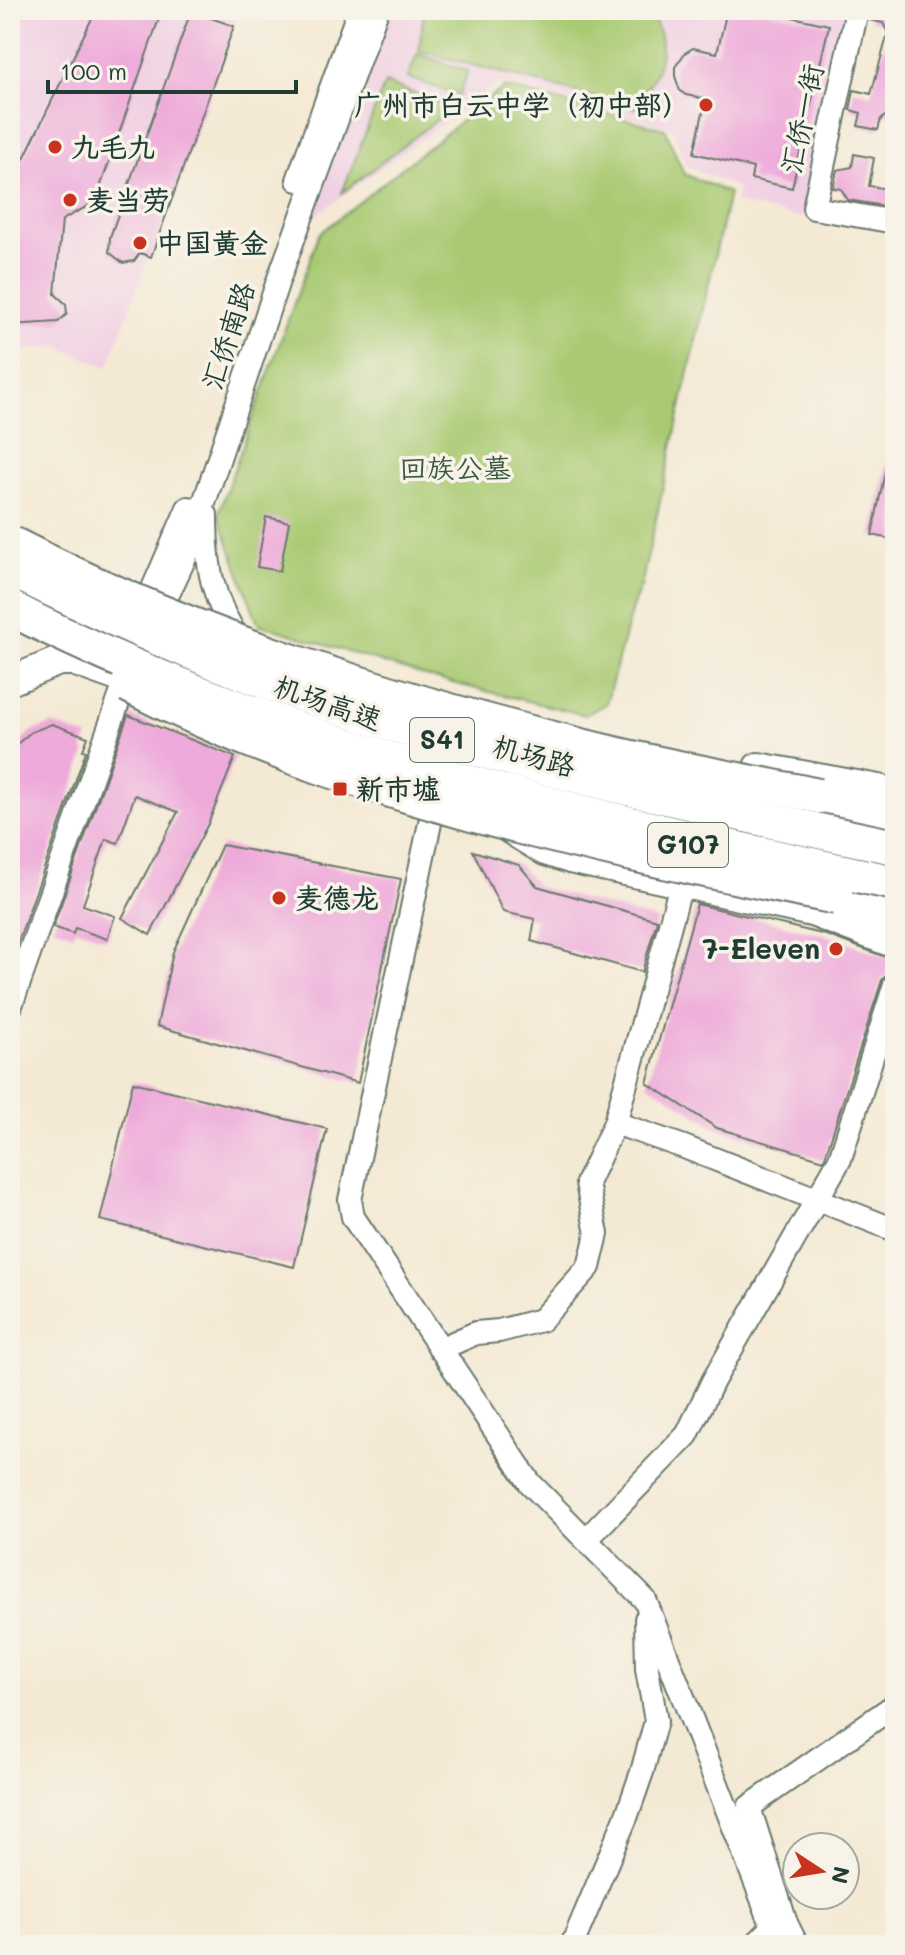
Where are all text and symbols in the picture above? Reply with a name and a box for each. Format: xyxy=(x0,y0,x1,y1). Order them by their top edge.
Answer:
scale bar xyxy=(48,44,296,94)
text: 100 m xyxy=(60,55,127,86)
street label: 汇侨一街 xyxy=(772,60,830,177)
place label: 广州市白云中学（初中部） xyxy=(354,86,690,122)
marker: 广州市白云中学（初中部） xyxy=(697,96,715,114)
place label: 九毛九 xyxy=(71,128,155,164)
marker: 九毛九 xyxy=(46,138,64,156)
place label: 麦当劳 xyxy=(86,181,170,217)
marker: 麦当劳 xyxy=(61,191,79,209)
place label: 中国黄金 xyxy=(156,224,268,260)
marker: 中国黄金 xyxy=(131,234,149,252)
street label: 汇侨南路 xyxy=(193,277,261,395)
park label: 回族公墓 xyxy=(399,449,511,485)
street label: 机场高速 xyxy=(270,667,387,737)
road number: S41 xyxy=(410,718,474,762)
street label: 机场路 xyxy=(489,727,579,783)
place label: 新市墟 xyxy=(356,770,440,806)
marker: 新市墟 xyxy=(331,780,349,798)
road number: G107 xyxy=(648,823,728,867)
place label: 麦德龙 xyxy=(295,879,379,915)
marker: 麦德龙 xyxy=(270,889,288,907)
place label: 7-Eleven xyxy=(702,930,820,966)
marker: 7-Eleven xyxy=(827,940,845,958)
north arrow xyxy=(781,1831,861,1911)
text: N xyxy=(825,1864,857,1886)

